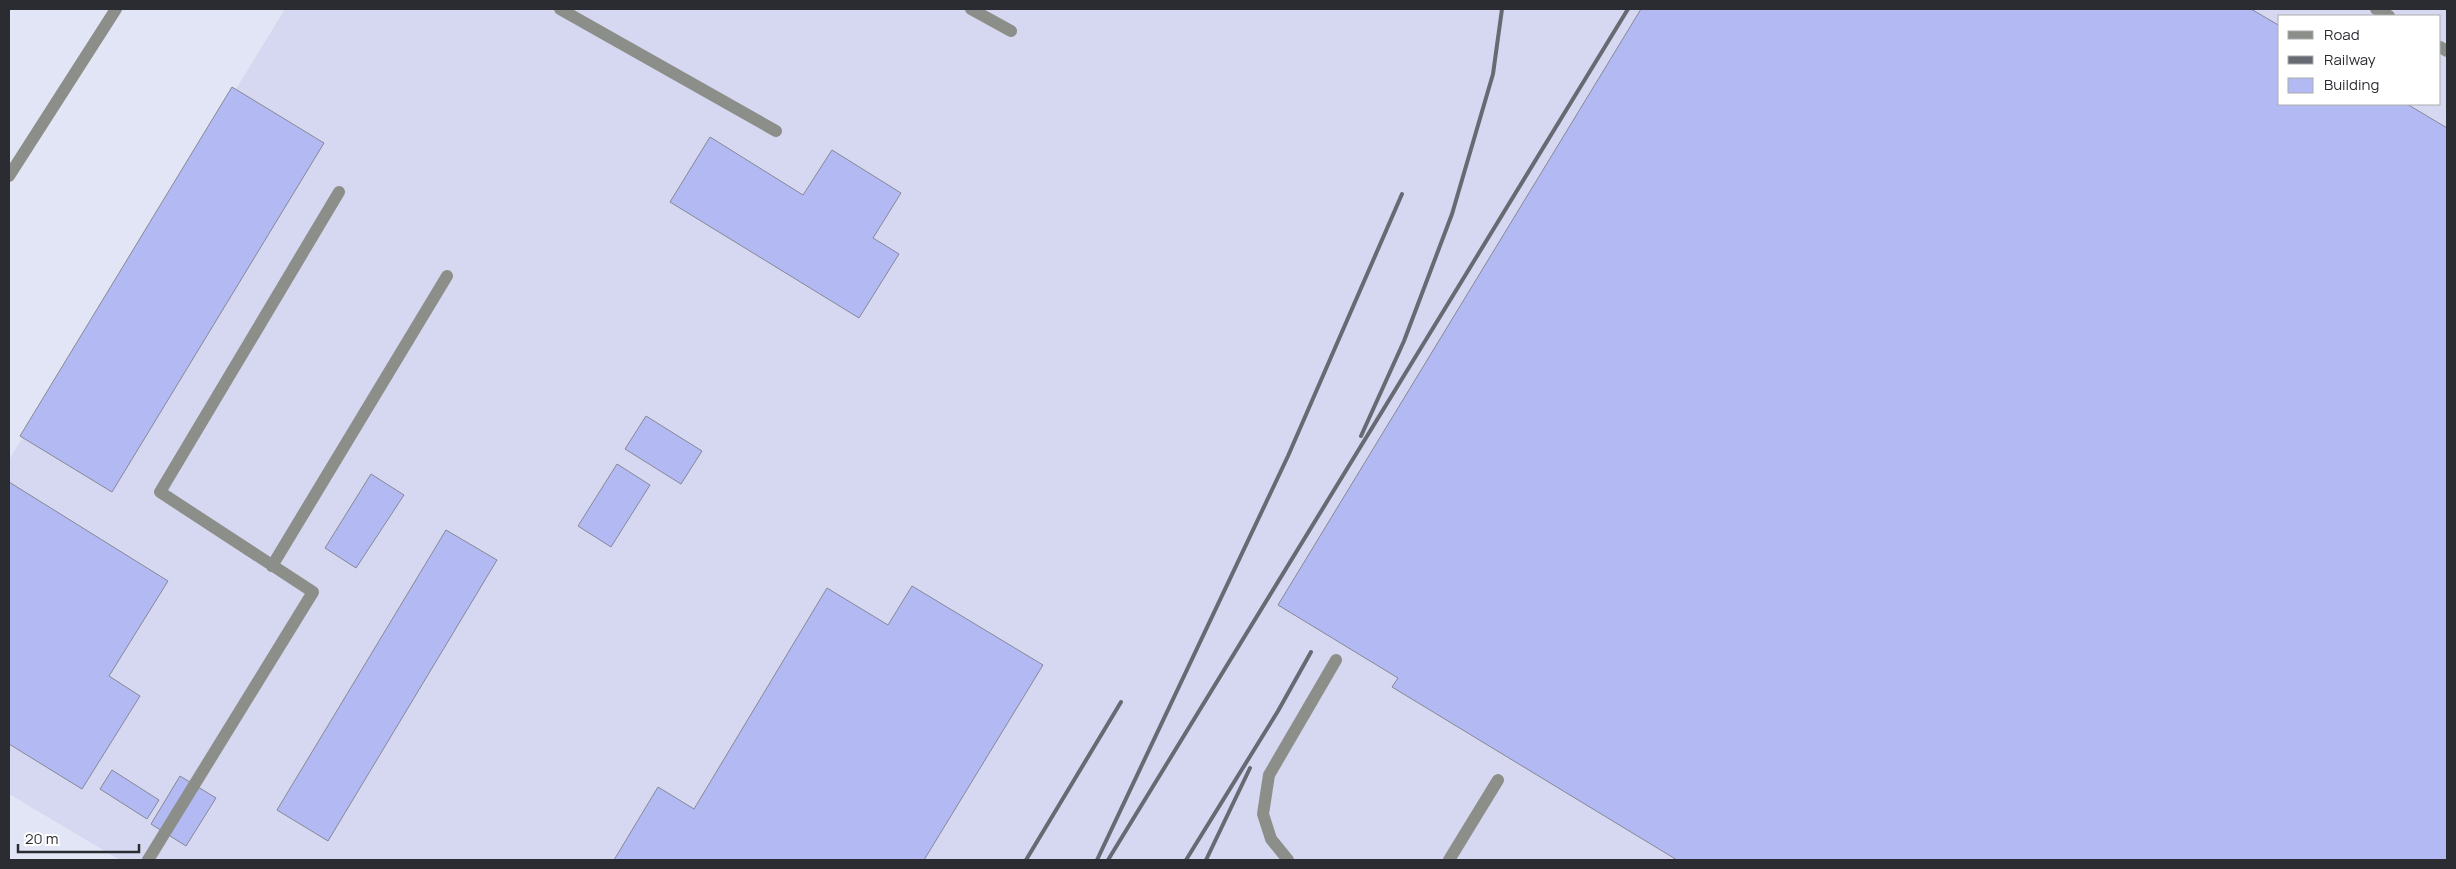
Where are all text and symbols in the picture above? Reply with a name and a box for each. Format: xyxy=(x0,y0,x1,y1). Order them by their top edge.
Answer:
legend xyxy=(2278,15,2441,105)
text: Road xyxy=(2324,24,2360,45)
text: Railway xyxy=(2324,49,2376,70)
text: Building xyxy=(2324,74,2379,95)
scale bar xyxy=(18,822,139,854)
text: 20 m xyxy=(25,828,58,849)

